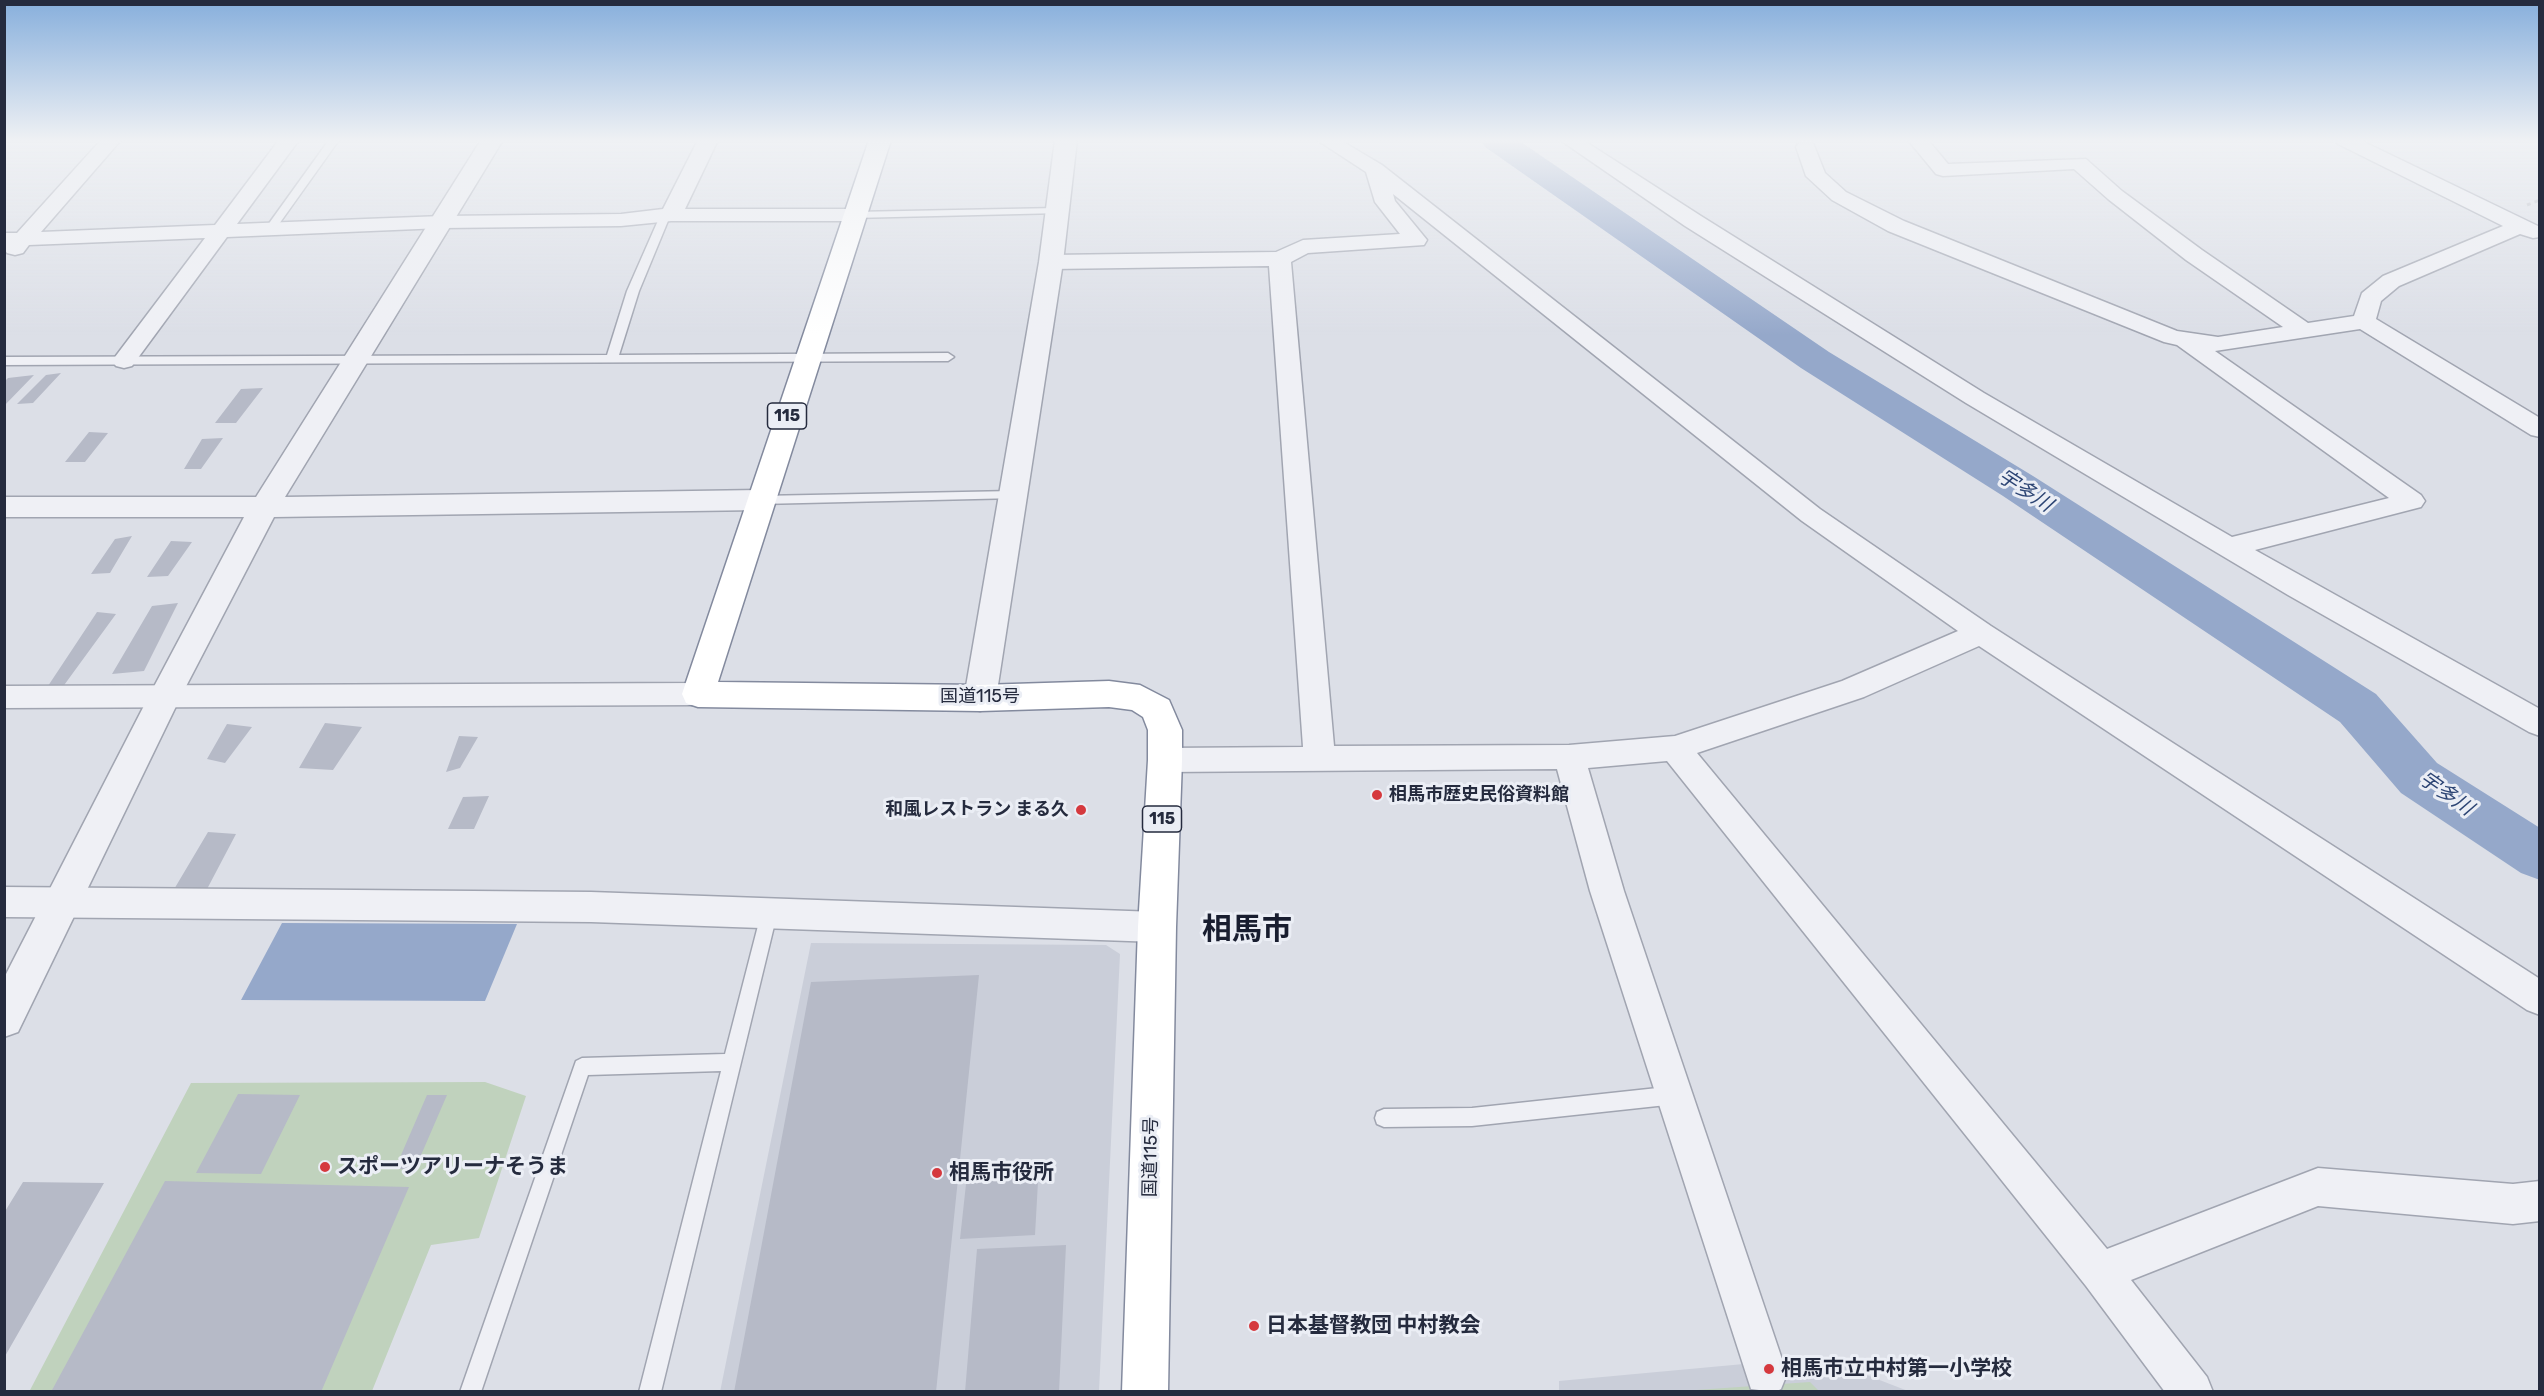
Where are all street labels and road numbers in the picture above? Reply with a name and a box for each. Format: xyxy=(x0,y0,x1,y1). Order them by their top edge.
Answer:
road number: 115 xyxy=(768,403,806,429)
street label: 国道115号 xyxy=(940,686,1020,708)
road number: 115 xyxy=(1142,806,1182,832)
street label: 国道115号 xyxy=(1140,1117,1162,1197)

